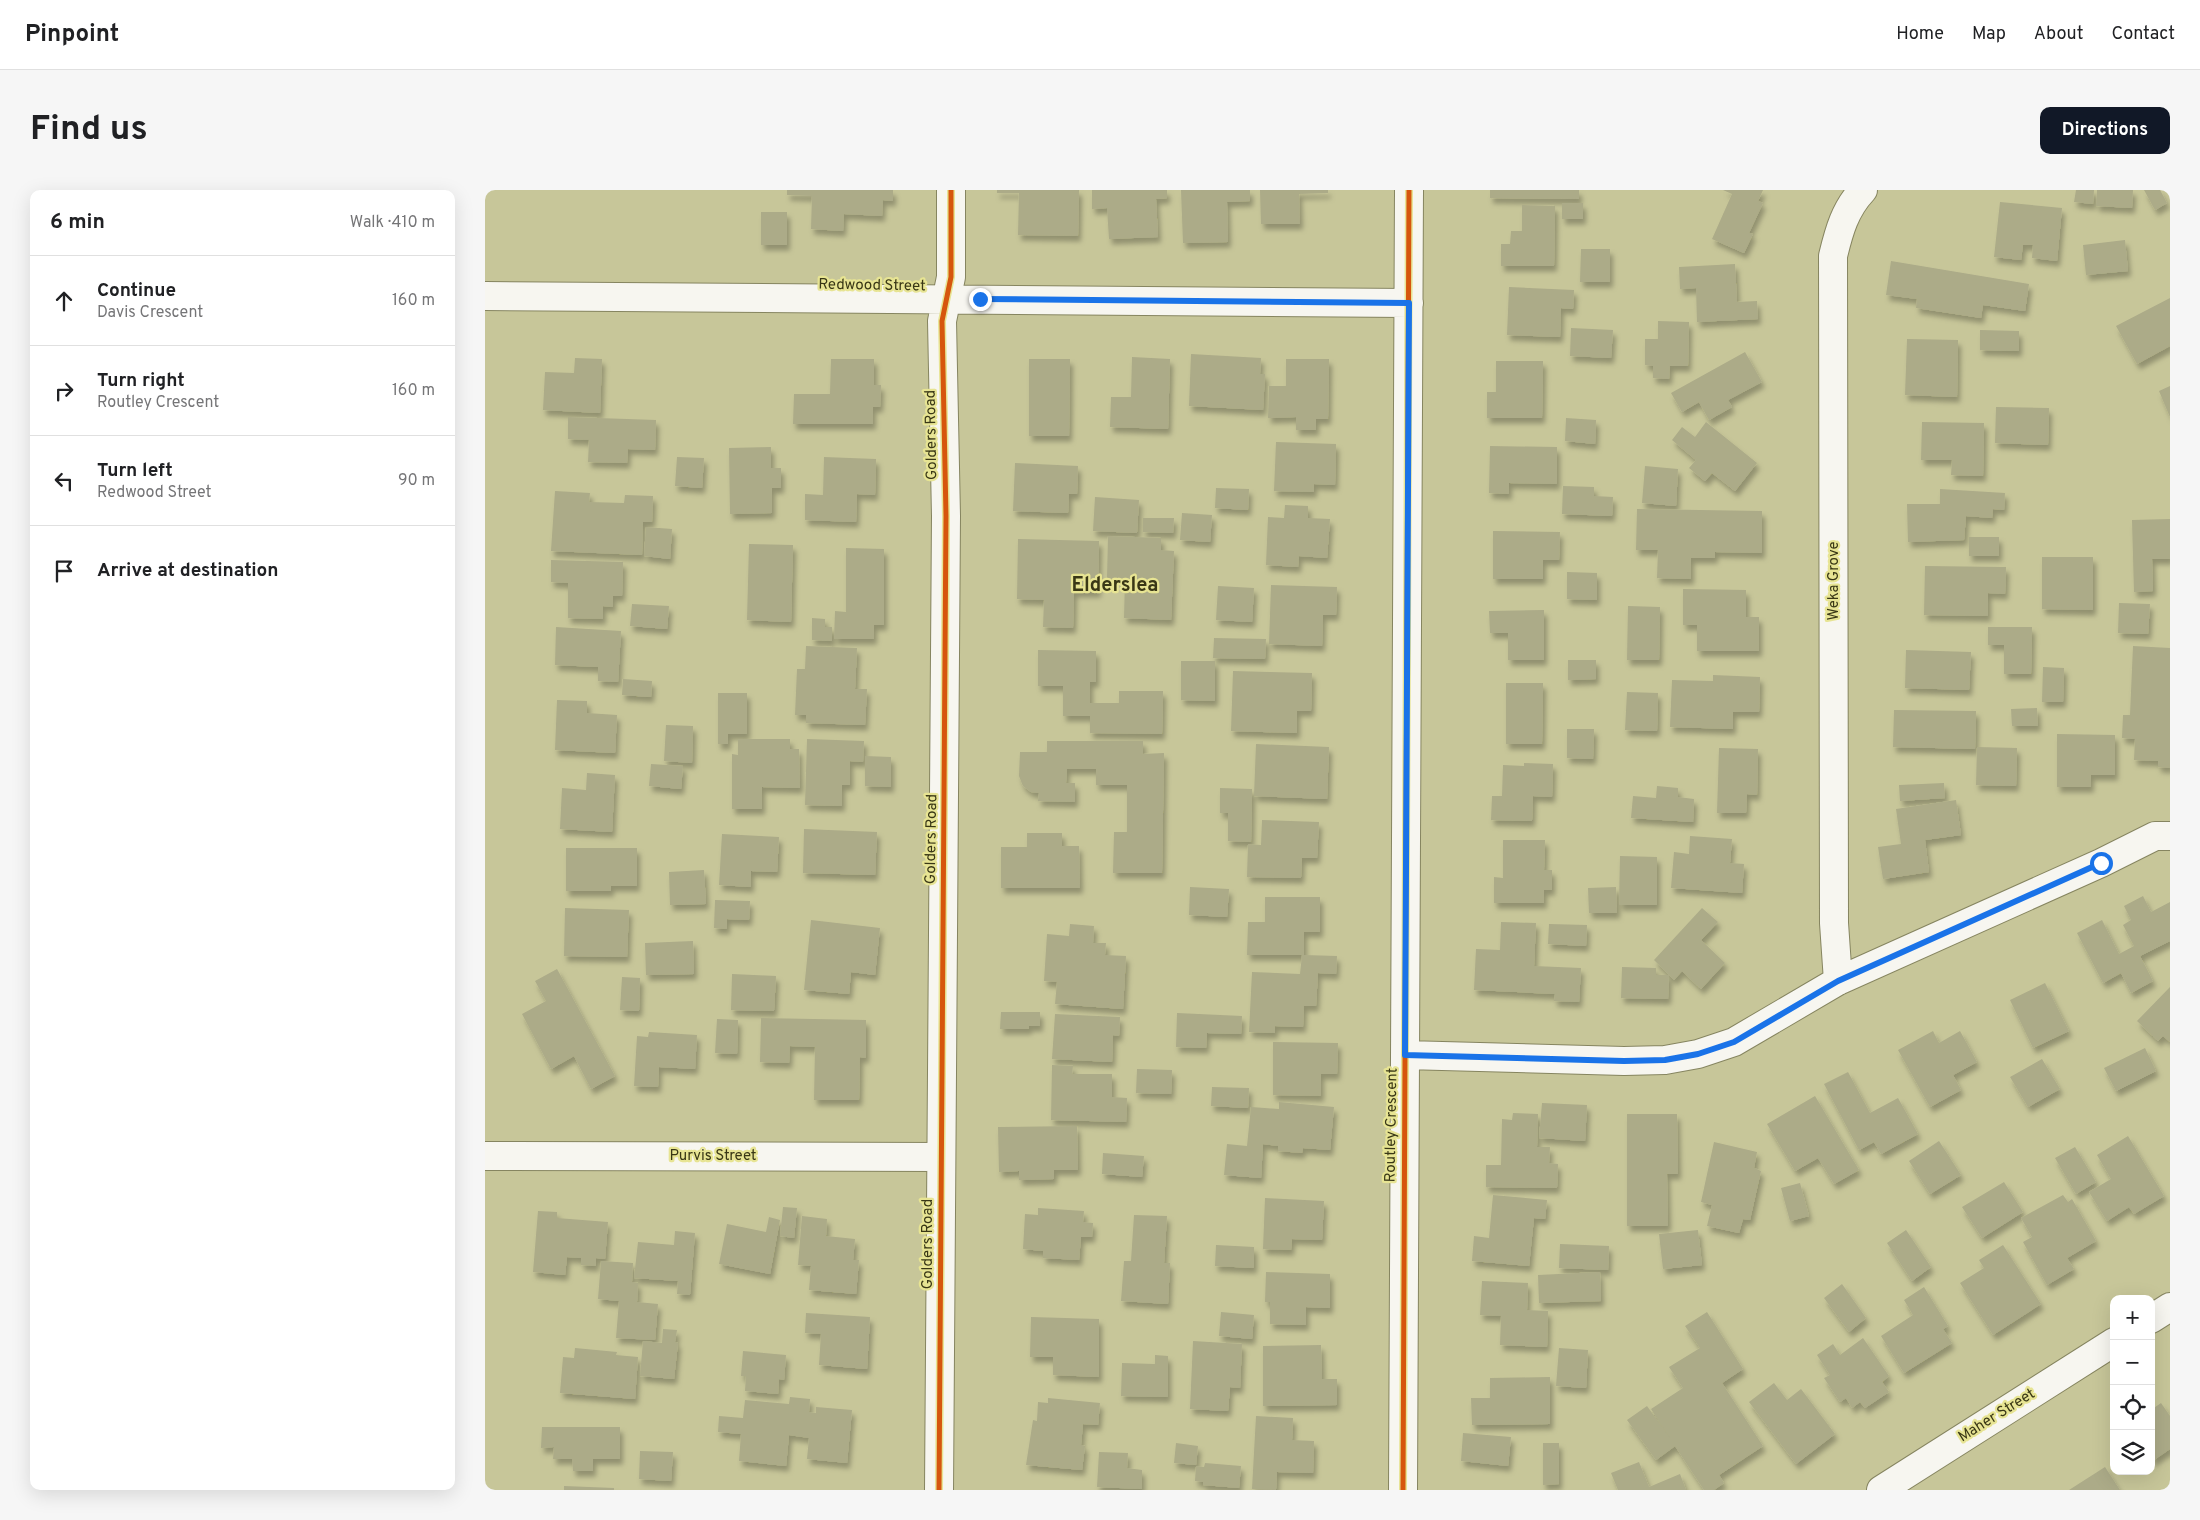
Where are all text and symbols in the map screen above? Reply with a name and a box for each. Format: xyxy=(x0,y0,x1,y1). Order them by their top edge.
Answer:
text: Pinpoint xyxy=(25,20,119,50)
text: Home xyxy=(1896,23,1944,46)
text: Map xyxy=(1972,23,2006,46)
text: About xyxy=(2034,23,2083,46)
text: Contact xyxy=(2111,23,2175,46)
button: Directions xyxy=(2040,107,2170,154)
text: Find us xyxy=(30,108,148,152)
text: 6 min xyxy=(50,209,105,236)
text: Walk · 410 m xyxy=(350,213,435,233)
street label: Redwood Street xyxy=(818,276,926,296)
text: Continue xyxy=(97,279,176,303)
icon: ahead xyxy=(50,287,78,315)
route end xyxy=(969,288,992,311)
text: 160 m xyxy=(392,291,435,311)
text: Davis Crescent xyxy=(97,303,203,323)
text: Turn right xyxy=(97,369,185,393)
icon: right xyxy=(50,377,78,405)
text: 160 m xyxy=(392,381,435,401)
street label: Golders Road xyxy=(922,390,942,480)
text: Routley Crescent xyxy=(97,393,219,413)
text: Turn left xyxy=(97,459,173,483)
icon: left xyxy=(50,467,78,495)
text: 90 m xyxy=(398,471,435,491)
text: Redwood Street xyxy=(97,483,212,503)
street label: Weka Grove xyxy=(1825,541,1844,621)
icon: arrive xyxy=(50,557,78,585)
text: Arrive at destination xyxy=(97,559,278,583)
district label: Elderslea xyxy=(1071,573,1159,599)
street label: Golders Road xyxy=(922,794,942,884)
route start xyxy=(2090,852,2113,875)
street label: Routley Crescent xyxy=(1382,1068,1402,1182)
street label: Purvis Street xyxy=(669,1147,757,1166)
street label: Golders Road xyxy=(919,1199,938,1289)
map controls xyxy=(2110,1295,2155,1475)
button: + xyxy=(2110,1295,2155,1340)
button: − xyxy=(2110,1340,2155,1385)
street label: Maher Street xyxy=(1955,1385,2039,1447)
button: locate xyxy=(2110,1385,2155,1430)
button: layers xyxy=(2110,1430,2155,1475)

